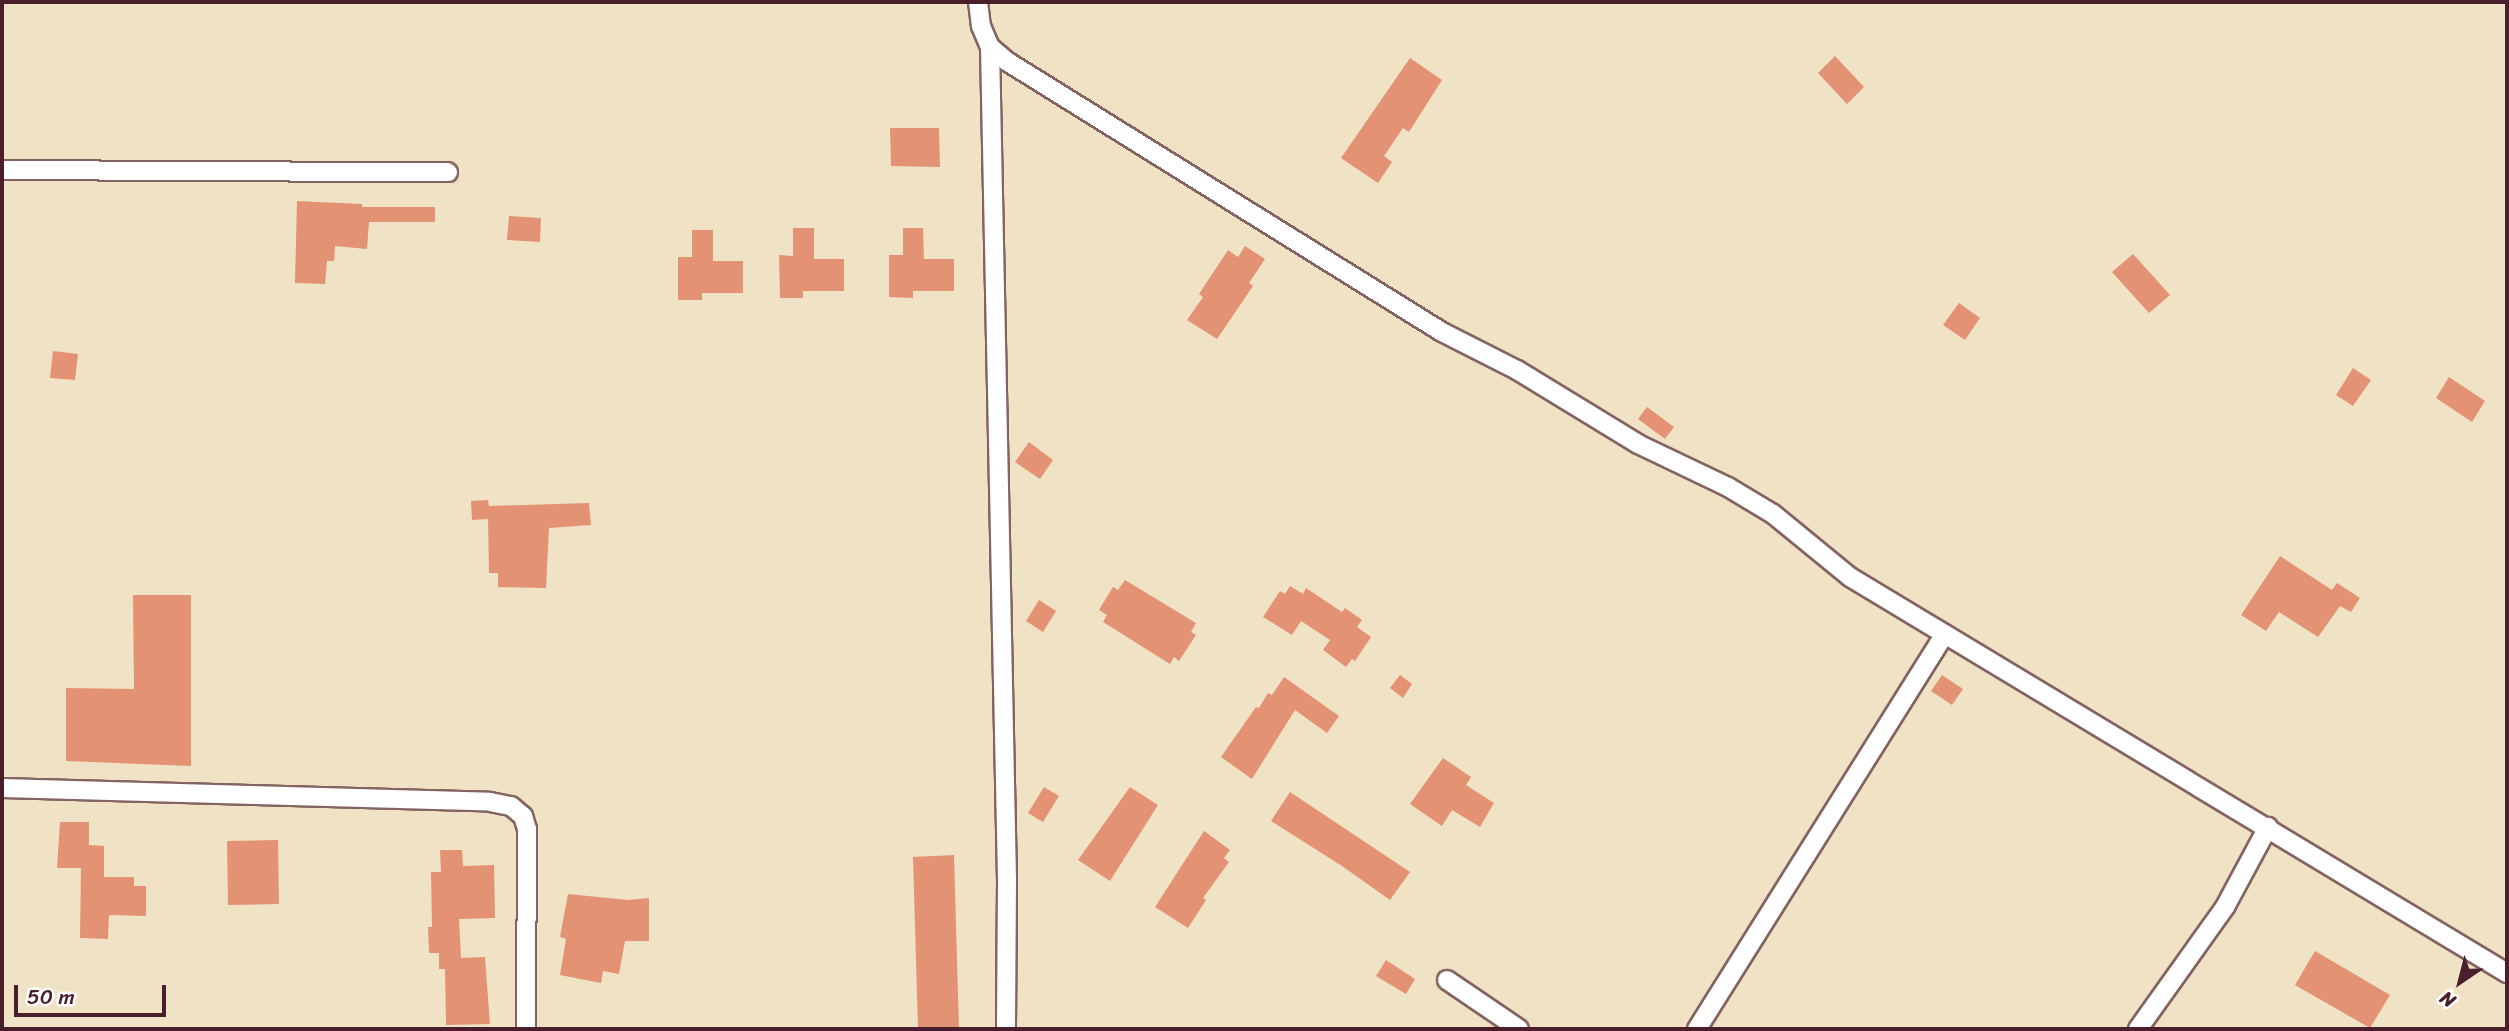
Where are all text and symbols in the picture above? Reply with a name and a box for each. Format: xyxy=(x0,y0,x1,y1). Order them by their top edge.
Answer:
north arrow xyxy=(2425,947,2495,1017)
scale bar xyxy=(18,972,170,1016)
text: 50 m xyxy=(27,978,75,1016)
text: N xyxy=(2433,982,2463,1017)

